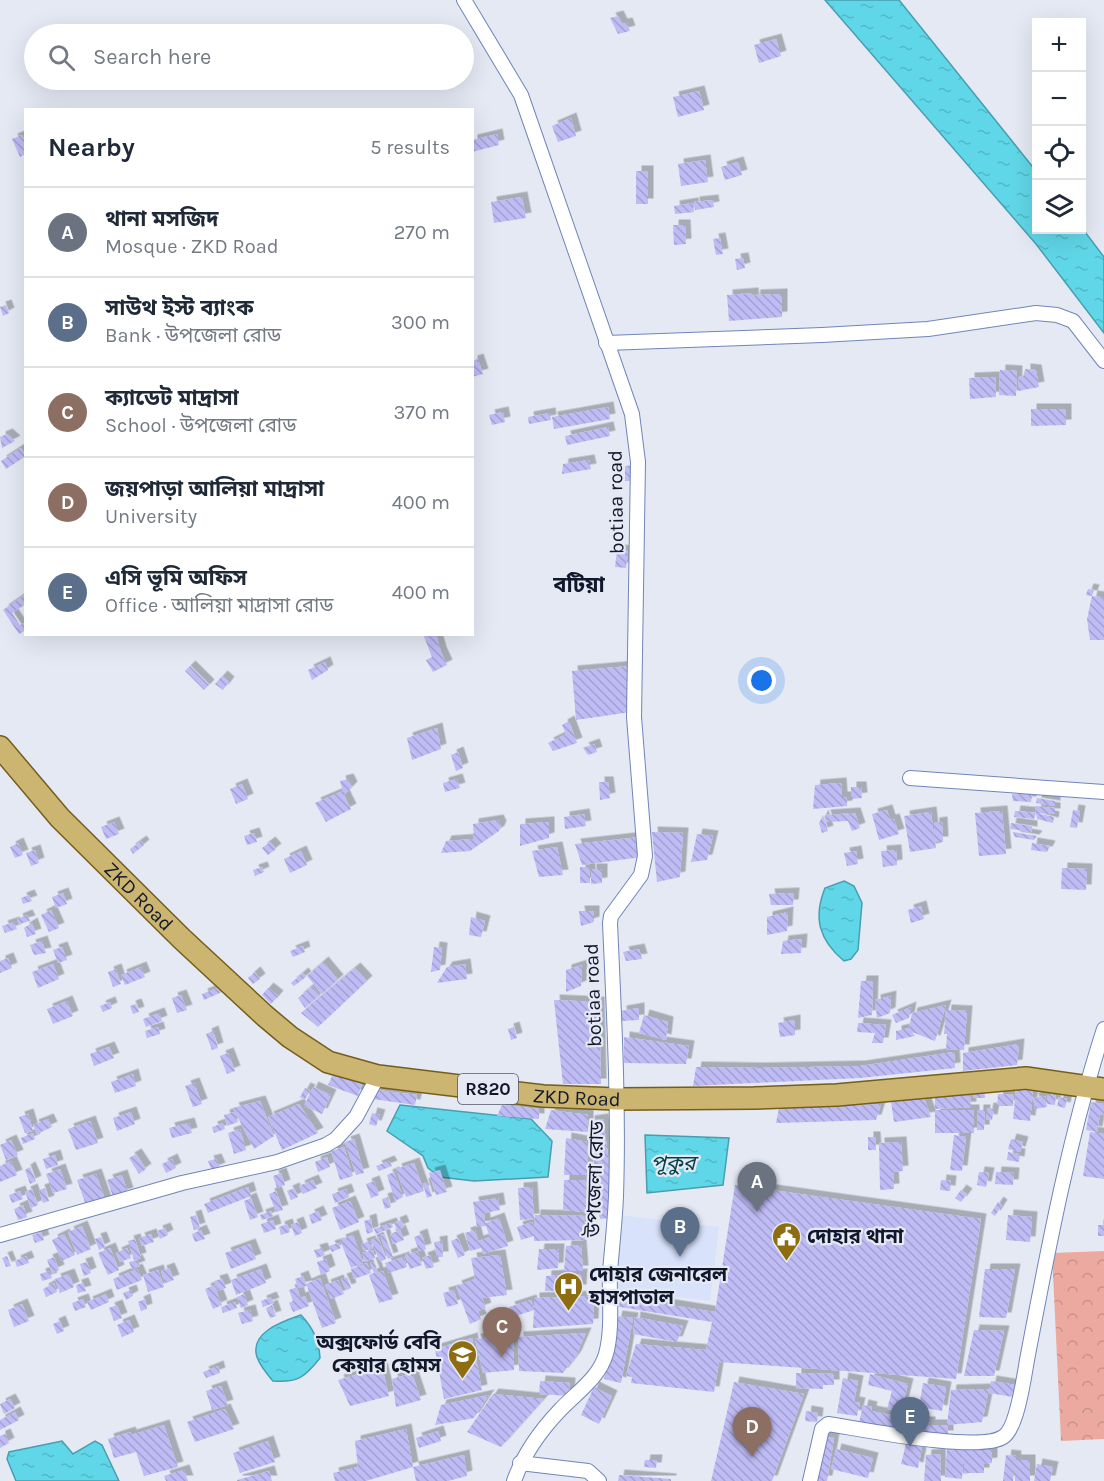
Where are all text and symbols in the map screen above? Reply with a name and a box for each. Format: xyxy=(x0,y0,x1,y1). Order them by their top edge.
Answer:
map controls xyxy=(1032,18,1086,234)
button: + xyxy=(1032,18,1086,72)
search box xyxy=(24,24,474,90)
icon: search xyxy=(45,41,78,74)
text: Search here xyxy=(93,44,211,70)
button: − xyxy=(1032,72,1086,126)
button: locate xyxy=(1032,126,1086,180)
text: Nearby xyxy=(48,132,135,163)
text: 5 results xyxy=(370,136,450,159)
button: layers xyxy=(1032,180,1086,234)
text: থানা মসজিদ xyxy=(105,206,219,232)
text: A xyxy=(61,221,74,244)
text: 270 m xyxy=(394,221,450,244)
text: Mosque · ZKD Road xyxy=(105,235,279,258)
text: সাউথ ইস্ট ব্যাংক xyxy=(105,295,254,321)
text: B xyxy=(61,311,74,334)
text: 300 m xyxy=(391,311,450,334)
text: Bank · উপজেলা রোড xyxy=(105,324,281,347)
text: ক্যাডেট মাদ্রাসা xyxy=(105,385,239,411)
text: C xyxy=(61,401,74,424)
text: 370 m xyxy=(393,401,450,424)
text: School · উপজেলা রোড xyxy=(105,414,296,437)
street label: botiaa road xyxy=(604,450,628,554)
text: জয়পাড়া আলিয়া মাদ্রাসা xyxy=(105,476,324,502)
text: D xyxy=(61,491,74,514)
text: 400 m xyxy=(392,491,450,514)
text: University xyxy=(105,505,197,528)
text: এসি ভূমি অফিস xyxy=(105,565,247,591)
district label: বটিয়া xyxy=(552,572,606,598)
text: E xyxy=(62,581,73,604)
text: 400 m xyxy=(392,581,450,604)
text: Office · আলিয়া মাদ্রাসা রোড xyxy=(105,594,334,617)
your location xyxy=(747,666,776,695)
street label: ZKD Road xyxy=(99,857,178,935)
street label: botiaa road xyxy=(580,943,606,1047)
road number: R820 xyxy=(458,1074,518,1104)
street label: ZKD Road xyxy=(531,1083,621,1111)
street label: উপজেলা রোড xyxy=(580,1120,609,1239)
water label: পূকুর xyxy=(651,1151,699,1176)
pin: A xyxy=(738,1162,777,1212)
pin: B xyxy=(660,1208,700,1257)
public building icon: দোহার থানা xyxy=(770,1220,802,1262)
place label: দোহার থানা xyxy=(807,1225,904,1248)
place label: দোহার জেনারেল হাসপাতাল xyxy=(588,1263,728,1309)
hospital icon: দোহার জেনারেল হাসপাতাল xyxy=(552,1270,584,1312)
pin: C xyxy=(482,1308,522,1357)
place label: অক্সফোর্ড বেবি কেয়ার হোমস xyxy=(315,1329,442,1377)
school or university icon: অক্সফোর্ড বেবি কেয়ার হোমস xyxy=(446,1338,478,1380)
pin: E xyxy=(890,1398,930,1447)
pin: D xyxy=(732,1408,771,1457)

